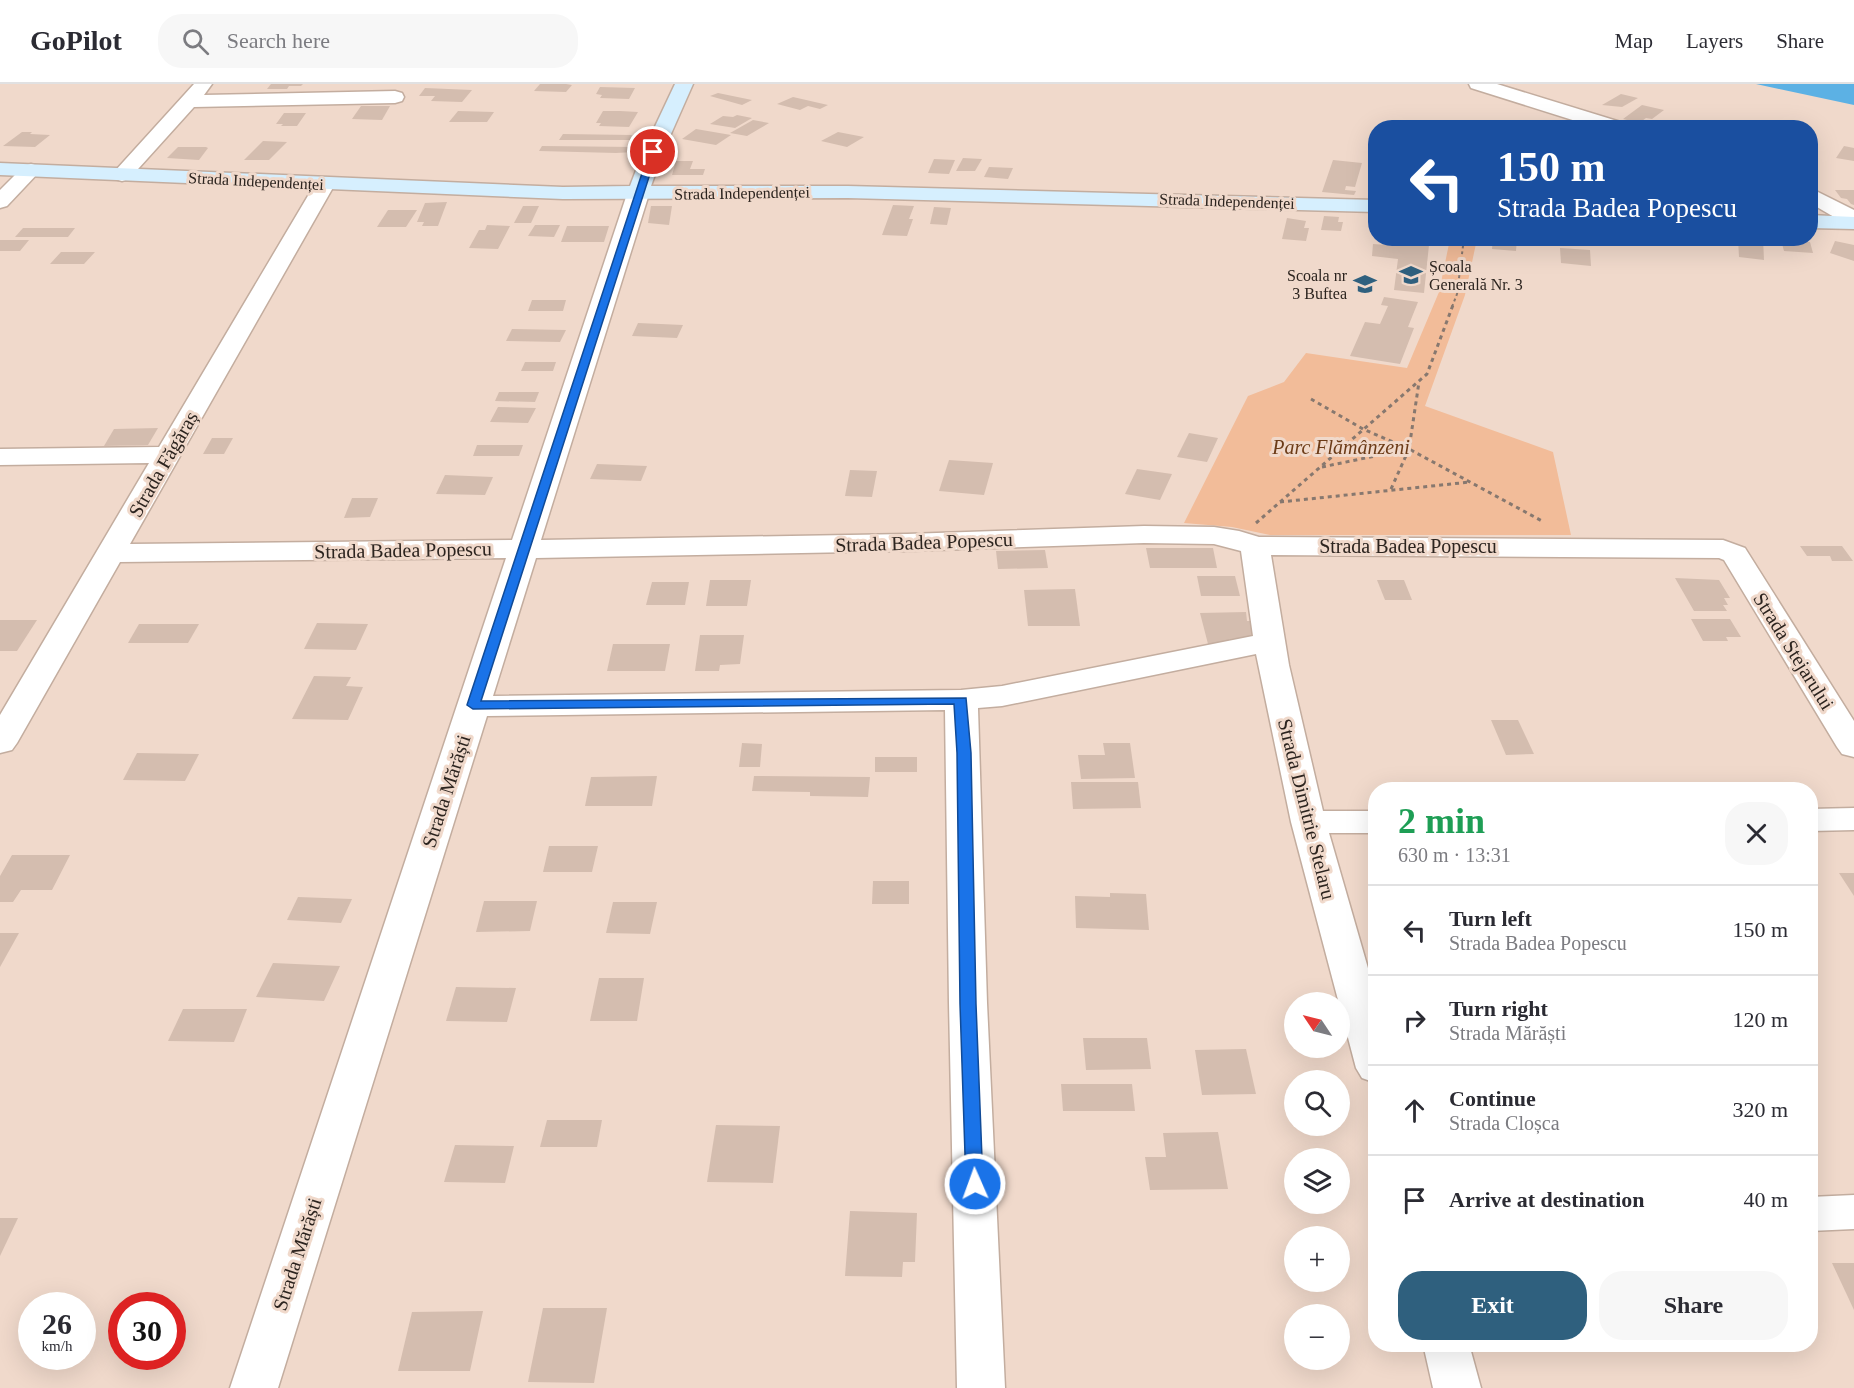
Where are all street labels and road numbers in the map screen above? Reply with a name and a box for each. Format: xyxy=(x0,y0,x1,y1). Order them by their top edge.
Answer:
street label: Strada Independenței xyxy=(188,169,325,194)
street label: Strada Independenței xyxy=(674,183,810,204)
street label: Strada Independenței xyxy=(1159,190,1296,213)
street label: Strada Făgăraș xyxy=(124,407,203,521)
street label: Strada Badea Popescu xyxy=(835,528,1013,557)
street label: Strada Badea Popescu xyxy=(1319,535,1497,558)
street label: Strada Badea Popescu xyxy=(314,537,492,564)
street label: Strada Stejarului xyxy=(1748,588,1839,714)
street label: Strada Dimitrie Stelaru xyxy=(1274,716,1340,902)
street label: Strada Mărăști xyxy=(417,731,476,850)
street label: Strada Mărăști xyxy=(268,1194,327,1313)

